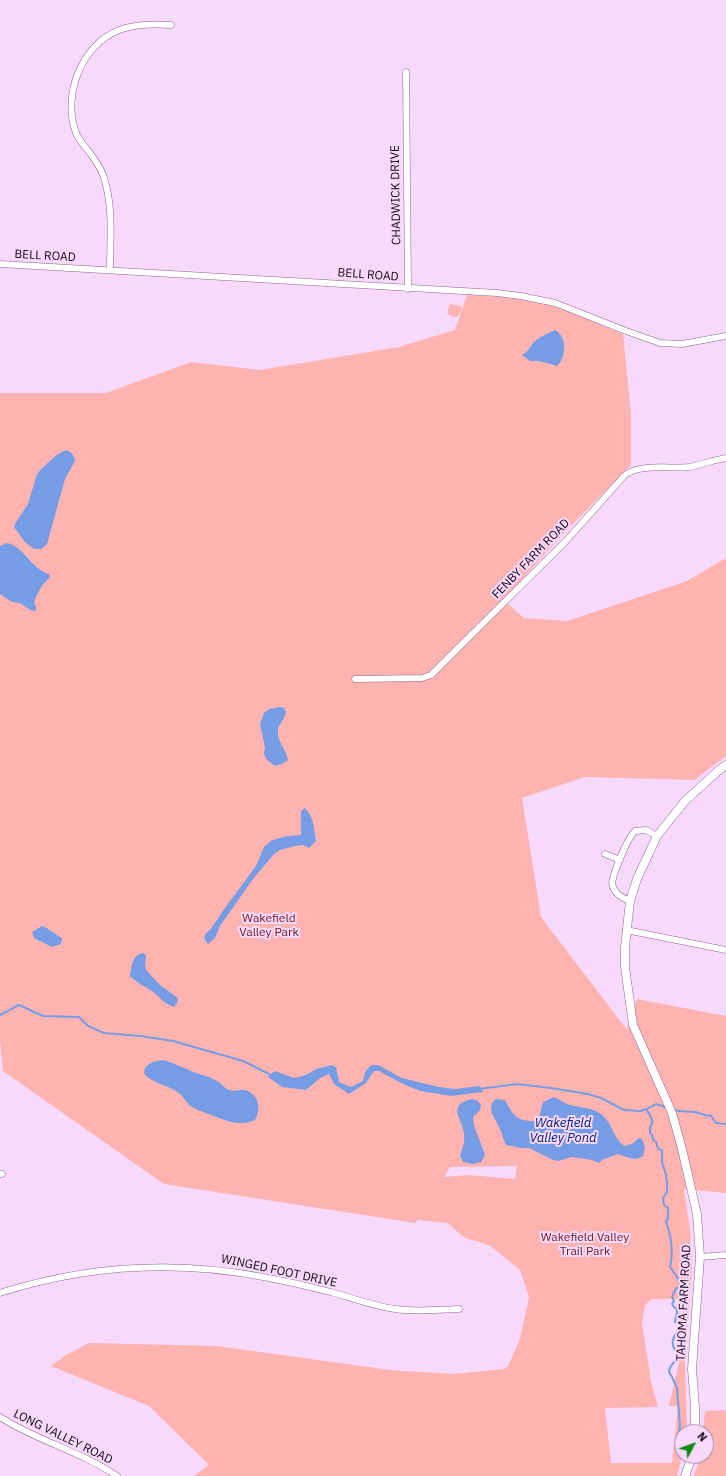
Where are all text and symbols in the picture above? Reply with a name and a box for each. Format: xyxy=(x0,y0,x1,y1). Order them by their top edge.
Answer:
street label: CHADWICK DRIVE xyxy=(388,145,404,245)
street label: BELL ROAD xyxy=(14,247,76,265)
street label: BELL ROAD xyxy=(337,266,399,284)
street label: FENBY FARM ROAD xyxy=(489,516,573,602)
park label: Wakefield Valley Park xyxy=(239,912,299,940)
water label: Wakefield Valley Pond xyxy=(529,1115,597,1146)
park label: Wakefield Valley Trail Park xyxy=(541,1231,629,1259)
street label: TAHOMA FARM ROAD xyxy=(674,1244,694,1362)
street label: WINGED FOOT DRIVE xyxy=(220,1252,338,1290)
street label: LONG VALLEY ROAD xyxy=(11,1407,115,1467)
north arrow xyxy=(674,1424,714,1464)
text: N xyxy=(694,1429,710,1444)

